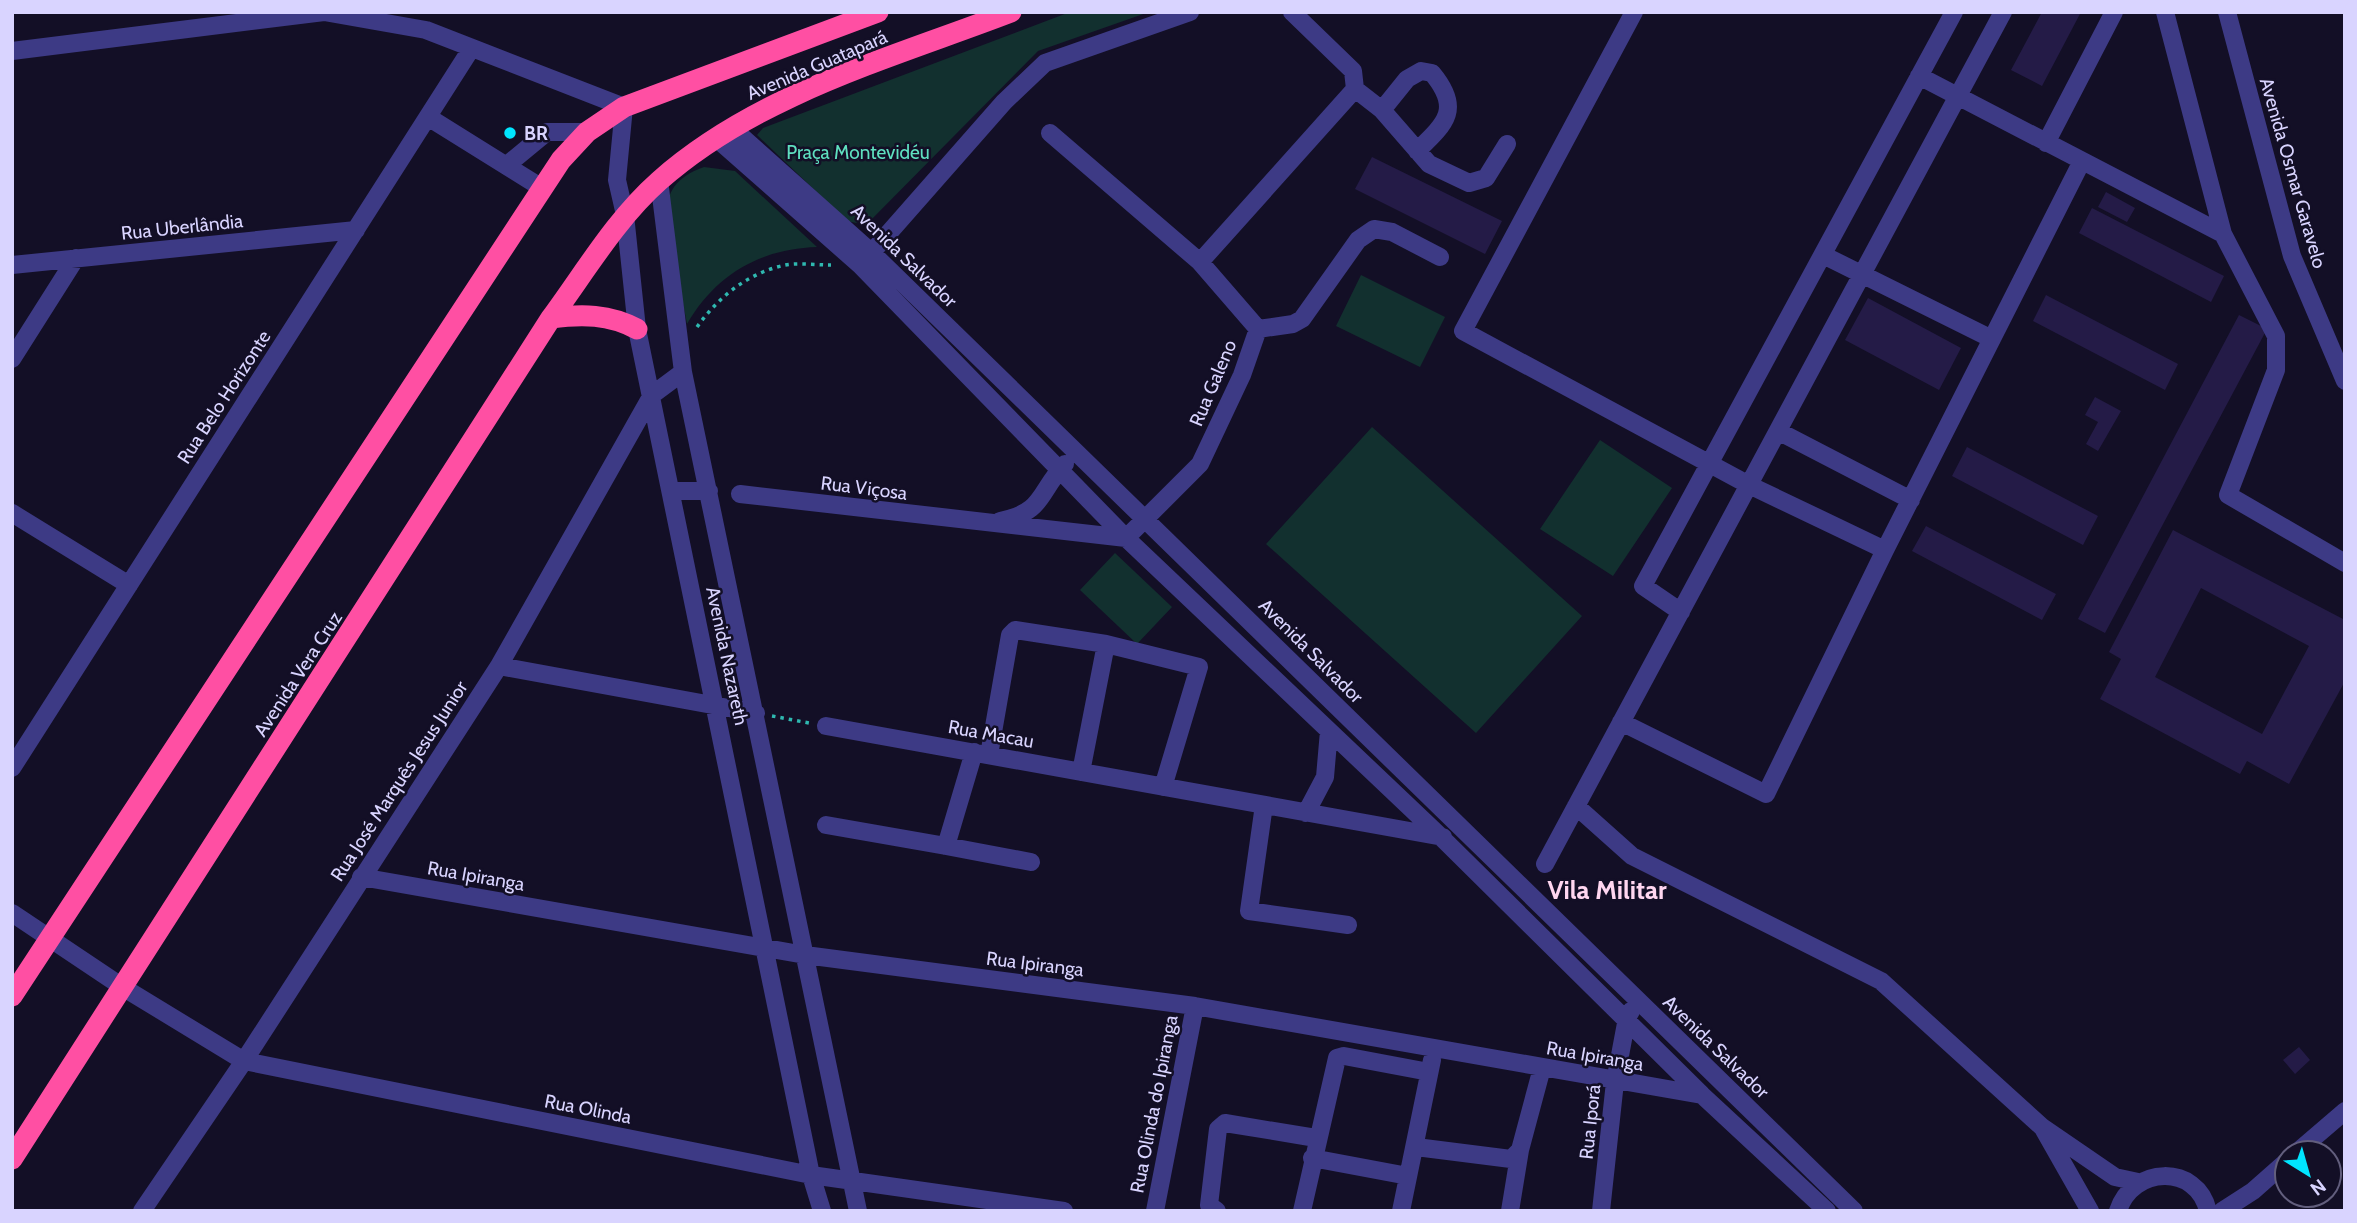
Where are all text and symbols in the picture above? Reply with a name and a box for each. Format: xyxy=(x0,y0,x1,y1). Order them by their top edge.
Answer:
street label: Avenida Guatapará xyxy=(743,25,891,105)
street label: Avenida Osmar Garavelo xyxy=(2255,75,2331,271)
place label: BR xyxy=(524,122,548,145)
marker: BR xyxy=(502,125,518,141)
park label: Praça Montevidéu xyxy=(786,141,930,164)
street label: Avenida Salvador xyxy=(846,200,962,312)
street label: Rua Uberlândia xyxy=(120,209,244,245)
street label: Rua Belo Horizonte xyxy=(172,326,276,468)
street label: Rua Galeno xyxy=(1185,336,1241,430)
street label: Rua Viçosa xyxy=(819,471,909,505)
street label: Avenida Nazareth xyxy=(701,585,753,727)
street label: Avenida Salvador xyxy=(1254,594,1368,708)
street label: Avenida Vera Cruz xyxy=(249,607,347,741)
street label: Rua José Marquês Jesus Junior xyxy=(326,677,472,885)
street label: Rua Macau xyxy=(946,715,1036,753)
street label: Rua Ipiranga xyxy=(426,856,526,896)
district label: Vila Militar xyxy=(1547,874,1667,906)
street label: Rua Ipiranga xyxy=(985,947,1085,981)
street label: Avenida Salvador xyxy=(1658,991,1774,1103)
street label: Rua Olinda do Ipiranga xyxy=(1125,1013,1183,1195)
street label: Rua Ipiranga xyxy=(1545,1036,1645,1076)
street label: Rua Iporá xyxy=(1575,1083,1605,1161)
street label: Rua Olinda xyxy=(543,1089,633,1129)
north arrow xyxy=(2273,1139,2343,1209)
text: N xyxy=(2306,1174,2330,1200)

